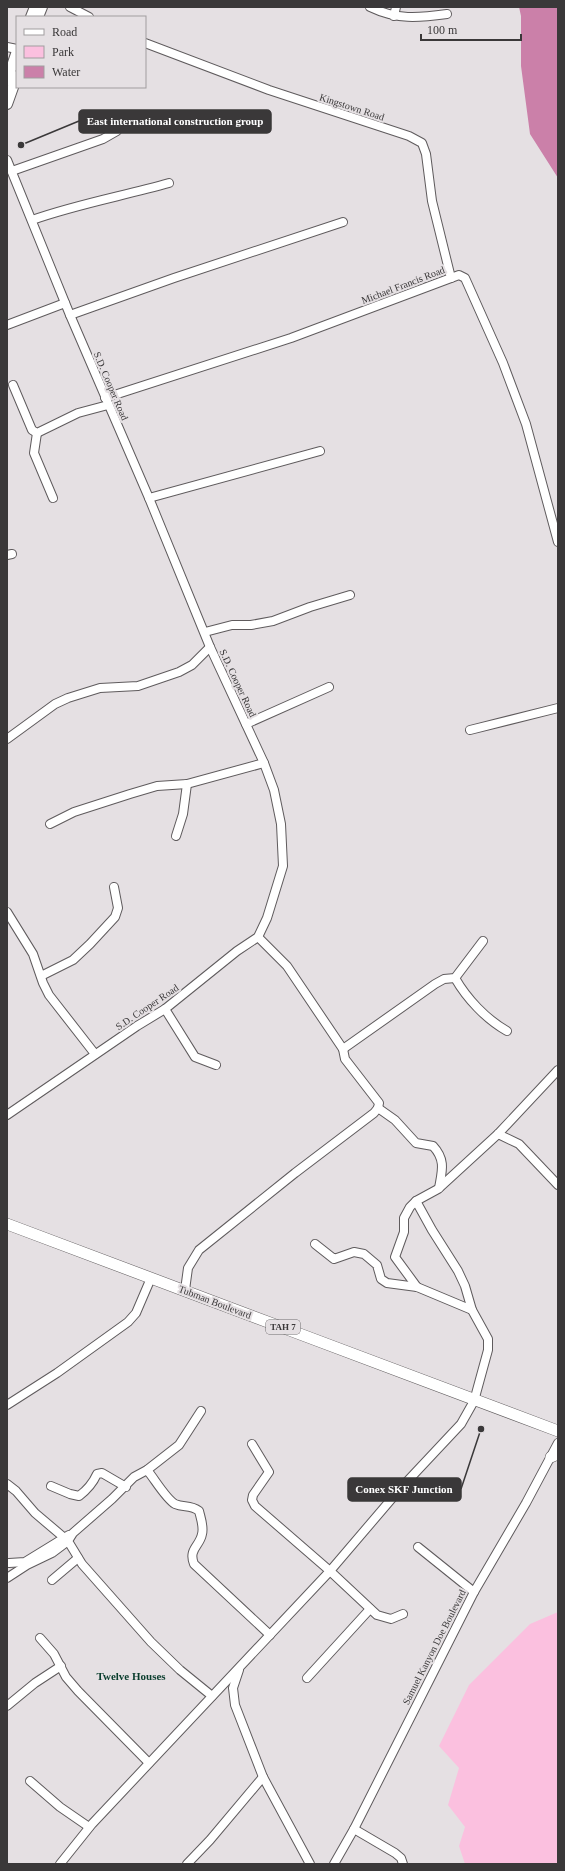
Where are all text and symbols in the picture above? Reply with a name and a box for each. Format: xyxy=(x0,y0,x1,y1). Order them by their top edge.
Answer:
legend xyxy=(16,16,146,88)
scale bar xyxy=(421,16,521,42)
text: 100 m xyxy=(427,23,458,37)
text: Road xyxy=(52,25,77,39)
text: Park xyxy=(52,45,74,59)
text: Water xyxy=(52,65,80,79)
street label: Kingstown Road xyxy=(318,91,386,123)
callout: East international construction group xyxy=(79,110,271,133)
text: East international construction group xyxy=(87,115,263,127)
street label: Michael Francis Road xyxy=(360,264,446,306)
street label: S.D. Cooper Road xyxy=(92,350,130,422)
street label: S.D. Cooper Road xyxy=(218,647,258,719)
street label: S.D. Cooper Road xyxy=(114,982,180,1032)
street label: Tubman Boulevard xyxy=(177,1283,253,1321)
road number: TAH 7 xyxy=(266,1320,300,1334)
callout: Conex SKF Junction xyxy=(348,1478,461,1501)
text: Conex SKF Junction xyxy=(355,1483,453,1495)
street label: Samuel Kanyon Doe Boulevard xyxy=(400,1588,468,1706)
district label: Twelve Houses xyxy=(96,1670,166,1682)

